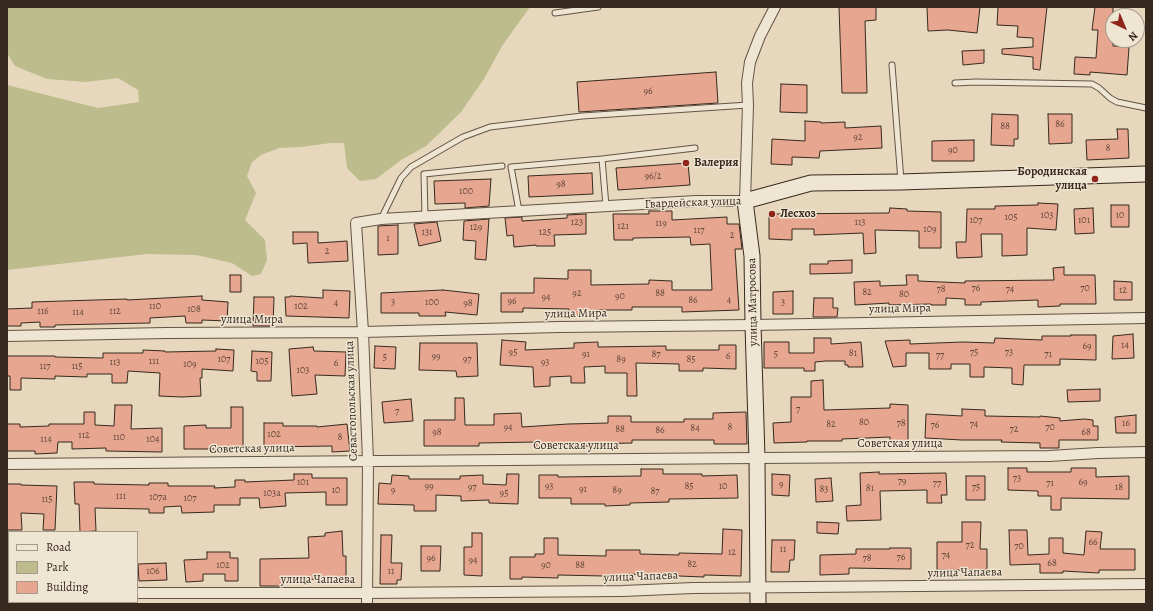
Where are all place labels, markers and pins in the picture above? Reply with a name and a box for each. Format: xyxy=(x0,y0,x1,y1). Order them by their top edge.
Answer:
place label: Валерия xyxy=(694,156,739,170)
marker: Валерия xyxy=(681,158,691,168)
place label: Бородинская улица xyxy=(1017,165,1087,193)
marker: Бородинская улица xyxy=(1090,174,1100,184)
place label: Лесхоз xyxy=(780,207,816,221)
marker: Лесхоз xyxy=(767,209,777,219)

